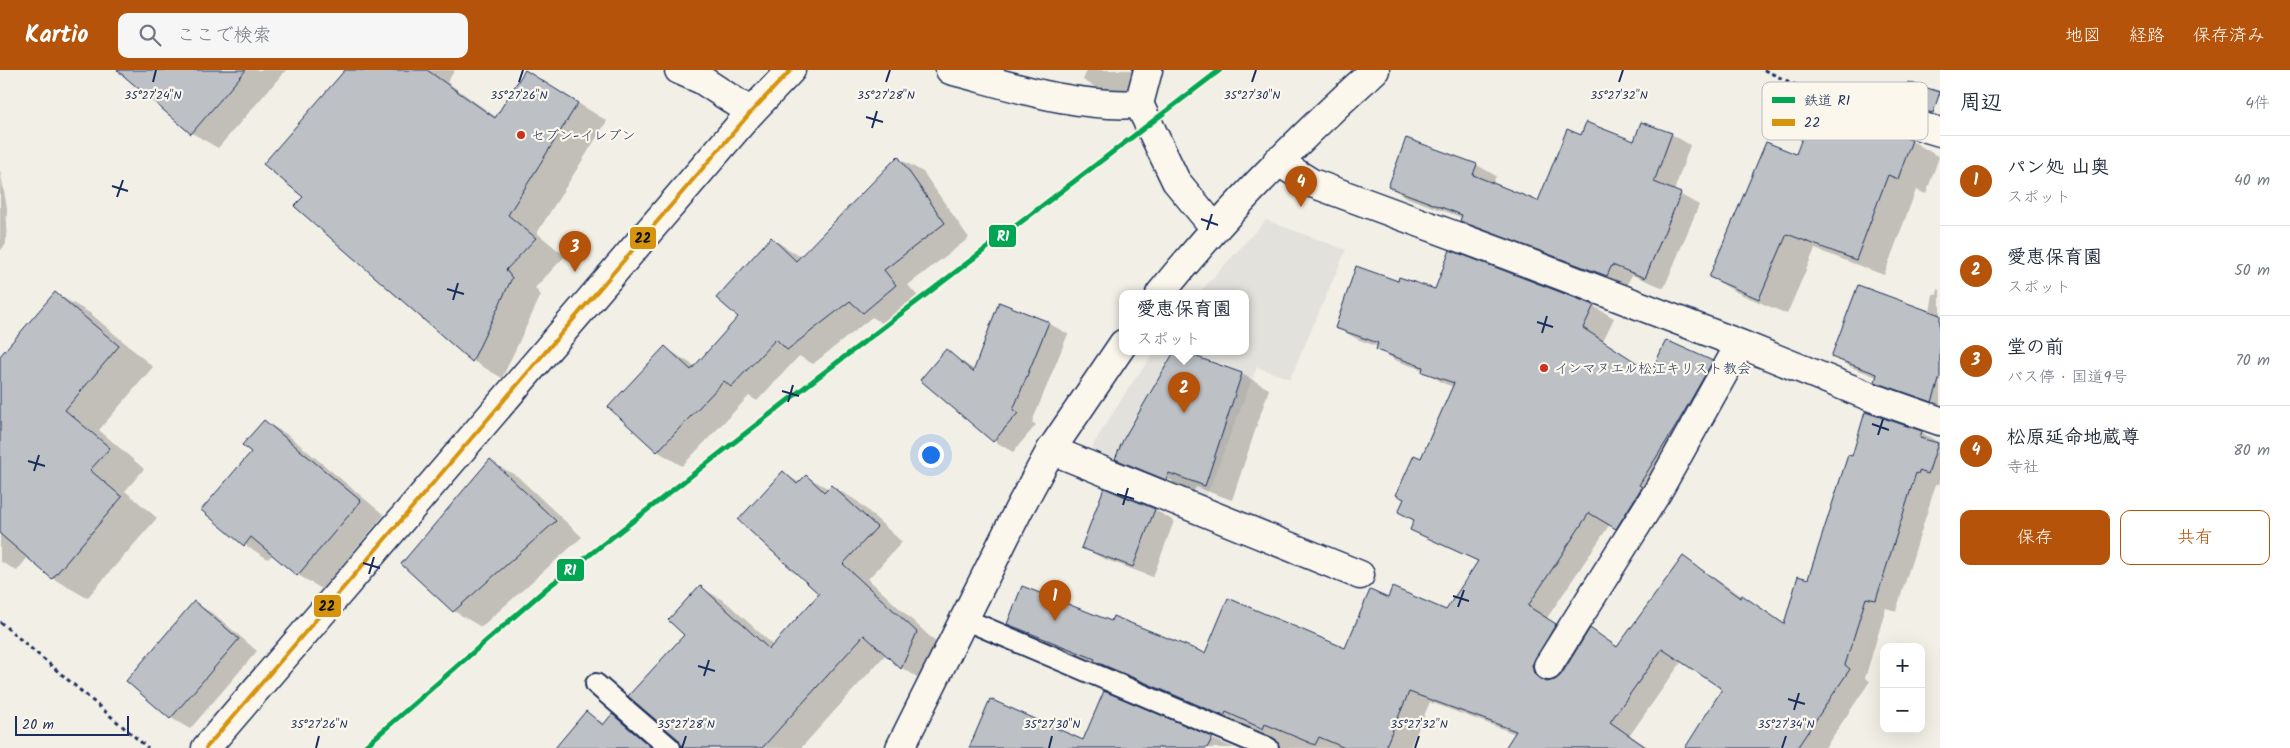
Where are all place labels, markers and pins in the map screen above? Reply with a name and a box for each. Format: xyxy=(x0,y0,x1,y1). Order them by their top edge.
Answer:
place label: セブン-イレブン xyxy=(531,125,635,147)
marker: セブン-イレブン xyxy=(515,129,527,141)
pin: 4 xyxy=(1285,166,1317,207)
pin: 3 xyxy=(559,231,591,272)
place label: インマヌエル松江キリスト教会 xyxy=(1554,358,1751,380)
marker: インマヌエル松江キリスト教会 xyxy=(1538,362,1550,374)
pin: 2 xyxy=(1168,372,1200,413)
pin: 1 xyxy=(1039,580,1071,621)

